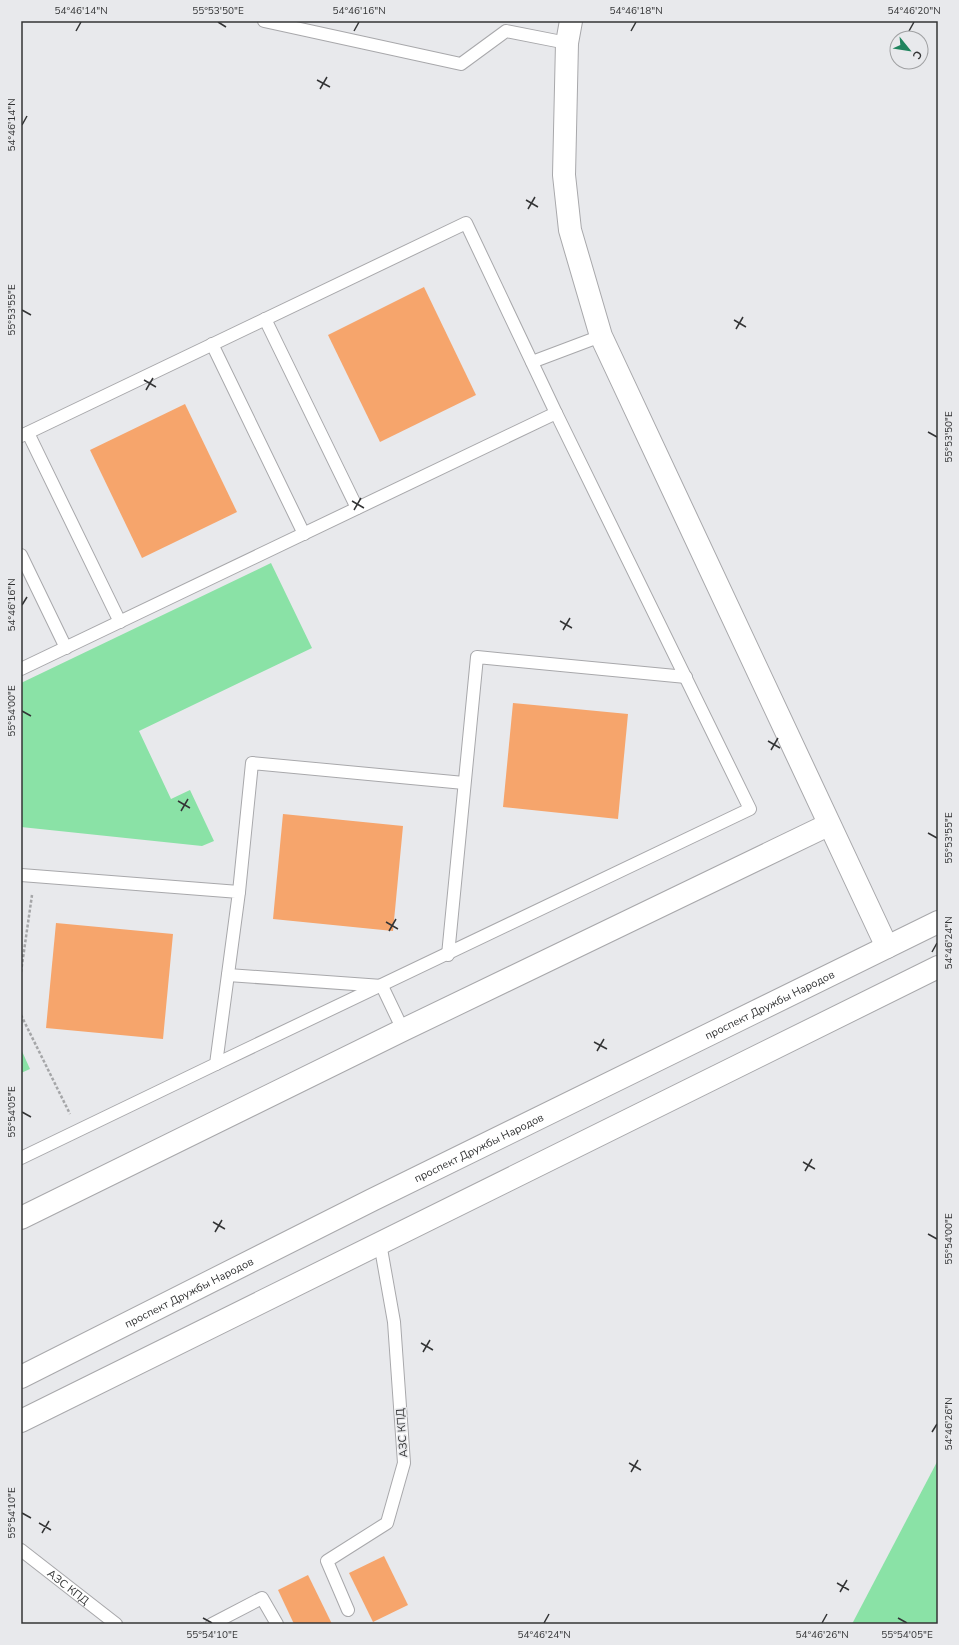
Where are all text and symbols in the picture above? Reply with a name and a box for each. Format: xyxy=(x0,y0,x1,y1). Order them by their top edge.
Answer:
text: 54°46'14"N xyxy=(54,4,108,18)
text: 55°53'50"E xyxy=(192,4,244,18)
text: 54°46'16"N xyxy=(332,4,386,18)
text: 54°46'18"N xyxy=(609,4,663,18)
text: 54°46'20"N xyxy=(887,4,941,18)
north arrow xyxy=(889,30,929,70)
text: С xyxy=(909,48,926,62)
text: 54°46'14"N xyxy=(5,98,19,152)
text: 55°53'55"E xyxy=(5,284,19,336)
text: 55°53'50"E xyxy=(942,411,956,463)
text: 54°46'16"N xyxy=(5,578,19,632)
text: 55°54'00"E xyxy=(5,685,19,737)
text: 55°53'55"E xyxy=(942,812,956,864)
text: 54°46'24"N xyxy=(942,916,956,970)
street label: проспект Дружбы Народов xyxy=(702,967,837,1043)
text: 55°54'05"E xyxy=(5,1086,19,1138)
street label: проспект Дружбы Народов xyxy=(411,1109,546,1186)
text: 55°54'00"E xyxy=(942,1213,956,1265)
street label: проспект Дружбы Народов xyxy=(122,1254,256,1331)
text: 54°46'26"N xyxy=(942,1397,956,1451)
street label: АЗС КПД xyxy=(393,1407,411,1458)
text: 55°54'10"E xyxy=(5,1487,19,1539)
street label: АЗС КПД xyxy=(44,1566,93,1608)
text: 55°54'10"E xyxy=(186,1628,238,1642)
text: 54°46'24"N xyxy=(517,1628,571,1642)
text: 54°46'26"N xyxy=(795,1628,849,1642)
text: 55°54'05"E xyxy=(881,1628,933,1642)

